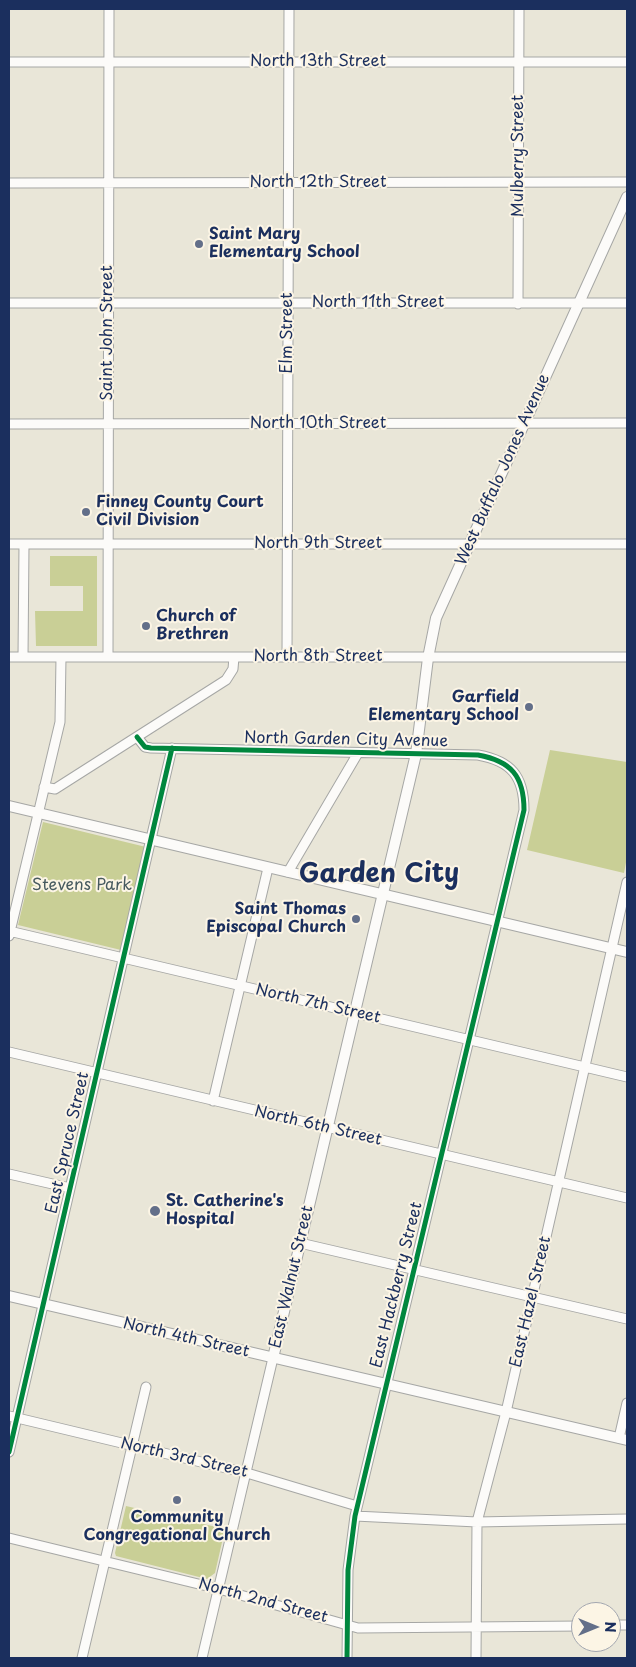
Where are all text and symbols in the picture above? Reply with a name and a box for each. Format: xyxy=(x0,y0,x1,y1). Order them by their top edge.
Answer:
street label: North 13th Street xyxy=(250,52,386,72)
street label: Mulberry Street xyxy=(509,95,529,217)
street label: North 12th Street xyxy=(249,173,387,193)
place label: Saint Mary Elementary School xyxy=(209,225,360,263)
marker: Saint Mary Elementary School xyxy=(193,238,205,250)
street label: Saint John Street xyxy=(98,265,118,401)
street label: Elm Street xyxy=(278,292,298,374)
street label: North 11th Street xyxy=(312,293,444,313)
street label: West Buffalo Jones Avenue xyxy=(452,371,554,569)
street label: North 10th Street xyxy=(250,414,386,434)
place label: Finney County Court Civil Division xyxy=(96,493,264,531)
marker: Finney County Court Civil Division xyxy=(80,506,92,518)
street label: North 9th Street xyxy=(254,534,382,554)
place label: Church of Brethren xyxy=(156,607,236,645)
marker: Church of Brethren xyxy=(140,620,152,632)
street label: North 8th Street xyxy=(254,647,382,667)
place label: Garfield Elementary School xyxy=(368,688,519,726)
marker: Garfield Elementary School xyxy=(523,701,535,713)
street label: North Garden City Avenue xyxy=(244,729,448,751)
district label: Garden City xyxy=(299,859,459,891)
park label: Stevens Park xyxy=(32,876,132,896)
place label: Saint Thomas Episcopal Church xyxy=(206,900,346,938)
marker: Saint Thomas Episcopal Church xyxy=(350,913,362,925)
street label: North 7th Street xyxy=(254,980,382,1028)
street label: East Spruce Street xyxy=(42,1070,94,1216)
street label: North 6th Street xyxy=(252,1102,384,1150)
place label: St. Catherine's Hospital xyxy=(166,1192,284,1230)
street label: East Hackberry Street xyxy=(367,1200,427,1370)
marker: St. Catherine's Hospital xyxy=(148,1204,162,1218)
street label: East Walnut Street xyxy=(266,1204,318,1350)
street label: East Hazel Street xyxy=(507,1234,555,1370)
street label: North 4th Street xyxy=(121,1314,251,1362)
street label: North 3rd Street xyxy=(119,1434,249,1482)
marker: Community Congregational Church xyxy=(171,1494,183,1506)
place label: Community Congregational Church xyxy=(83,1508,271,1546)
street label: North 2nd Street xyxy=(196,1575,330,1627)
north arrow xyxy=(571,1602,621,1652)
text: N xyxy=(600,1621,621,1633)

